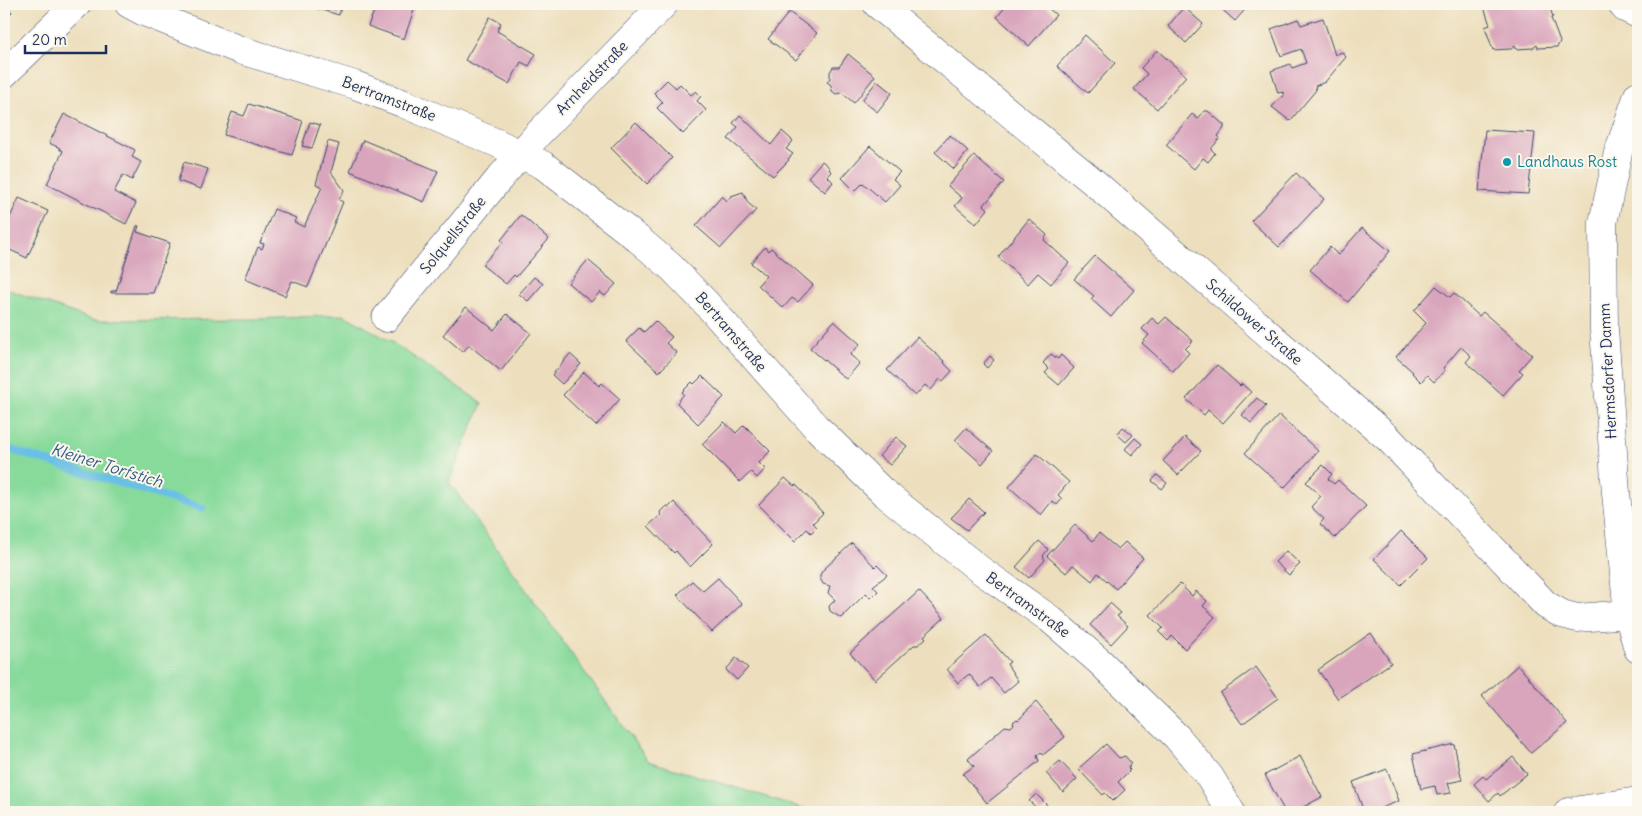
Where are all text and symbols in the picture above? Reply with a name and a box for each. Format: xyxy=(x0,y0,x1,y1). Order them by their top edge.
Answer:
scale bar xyxy=(25,22,106,54)
text: 20 m xyxy=(32,30,67,49)
street label: Arnheidstraße xyxy=(551,37,632,119)
street label: Bertramstraße xyxy=(339,72,439,125)
place label: Landhaus Rost xyxy=(1517,152,1617,171)
marker: Landhaus Rost xyxy=(1501,156,1513,168)
street label: Solquellstraße xyxy=(415,192,490,277)
street label: Schildower Straße xyxy=(1202,274,1307,369)
street label: Bertramstraße xyxy=(692,288,771,375)
street label: Hermsdorfer Damm xyxy=(1594,303,1621,439)
water label: Kleiner Torfstich xyxy=(49,439,166,492)
street label: Bertramstraße xyxy=(982,568,1074,641)

